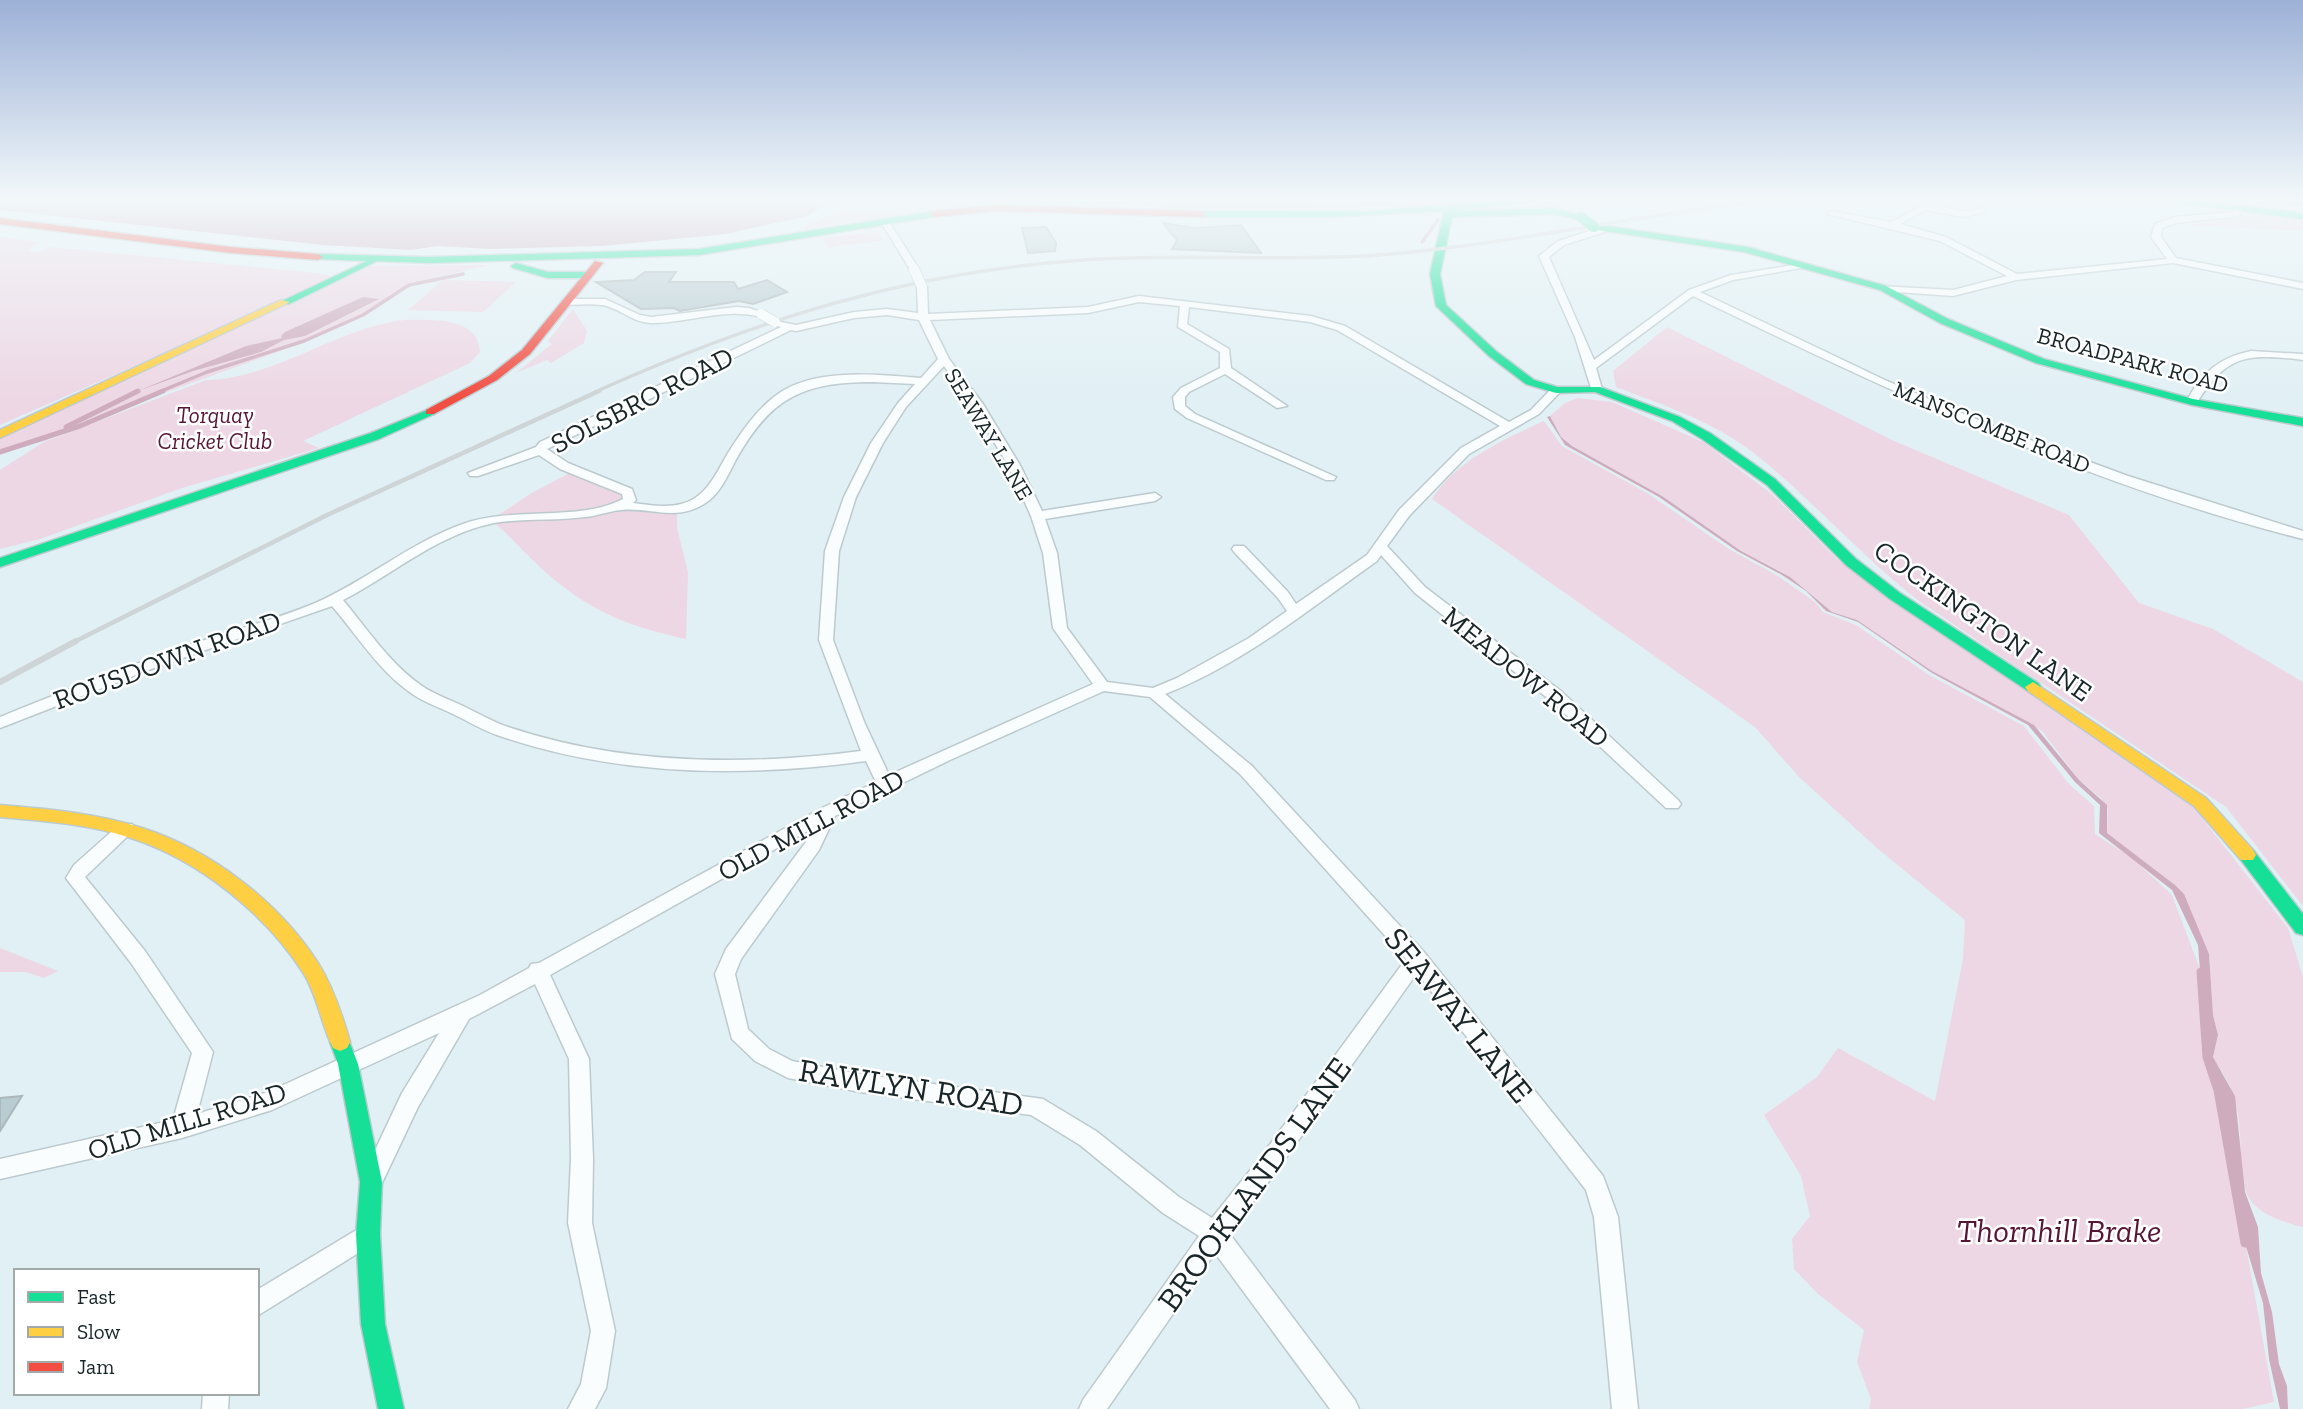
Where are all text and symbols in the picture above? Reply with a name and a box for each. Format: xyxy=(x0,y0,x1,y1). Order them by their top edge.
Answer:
street label: BROADPARK ROAD xyxy=(2034,321,2232,399)
street label: SOLSBRO ROAD xyxy=(545,340,739,460)
street label: SEAWAY LANE xyxy=(939,363,1039,505)
street label: MANSCOMBE ROAD xyxy=(1889,375,2095,479)
park label: Torquay Cricket Club xyxy=(158,401,272,455)
street label: COCKINGTON LANE xyxy=(1868,533,2098,709)
street label: MEADOW ROAD xyxy=(1436,600,1616,754)
street label: ROUSDOWN ROAD xyxy=(49,604,285,716)
street label: OLD MILL ROAD xyxy=(712,762,910,888)
street label: SEAWAY LANE xyxy=(1377,920,1541,1110)
street label: RAWLYN ROAD xyxy=(796,1050,1026,1124)
street label: BROOKLANDS LANE xyxy=(1149,1050,1359,1318)
street label: OLD MILL ROAD xyxy=(84,1075,290,1167)
park label: Thornhill Brake xyxy=(1957,1211,2161,1250)
legend xyxy=(14,1269,259,1395)
text: Fast xyxy=(77,1284,116,1309)
text: Slow xyxy=(77,1319,120,1344)
text: Jam xyxy=(77,1354,114,1379)

